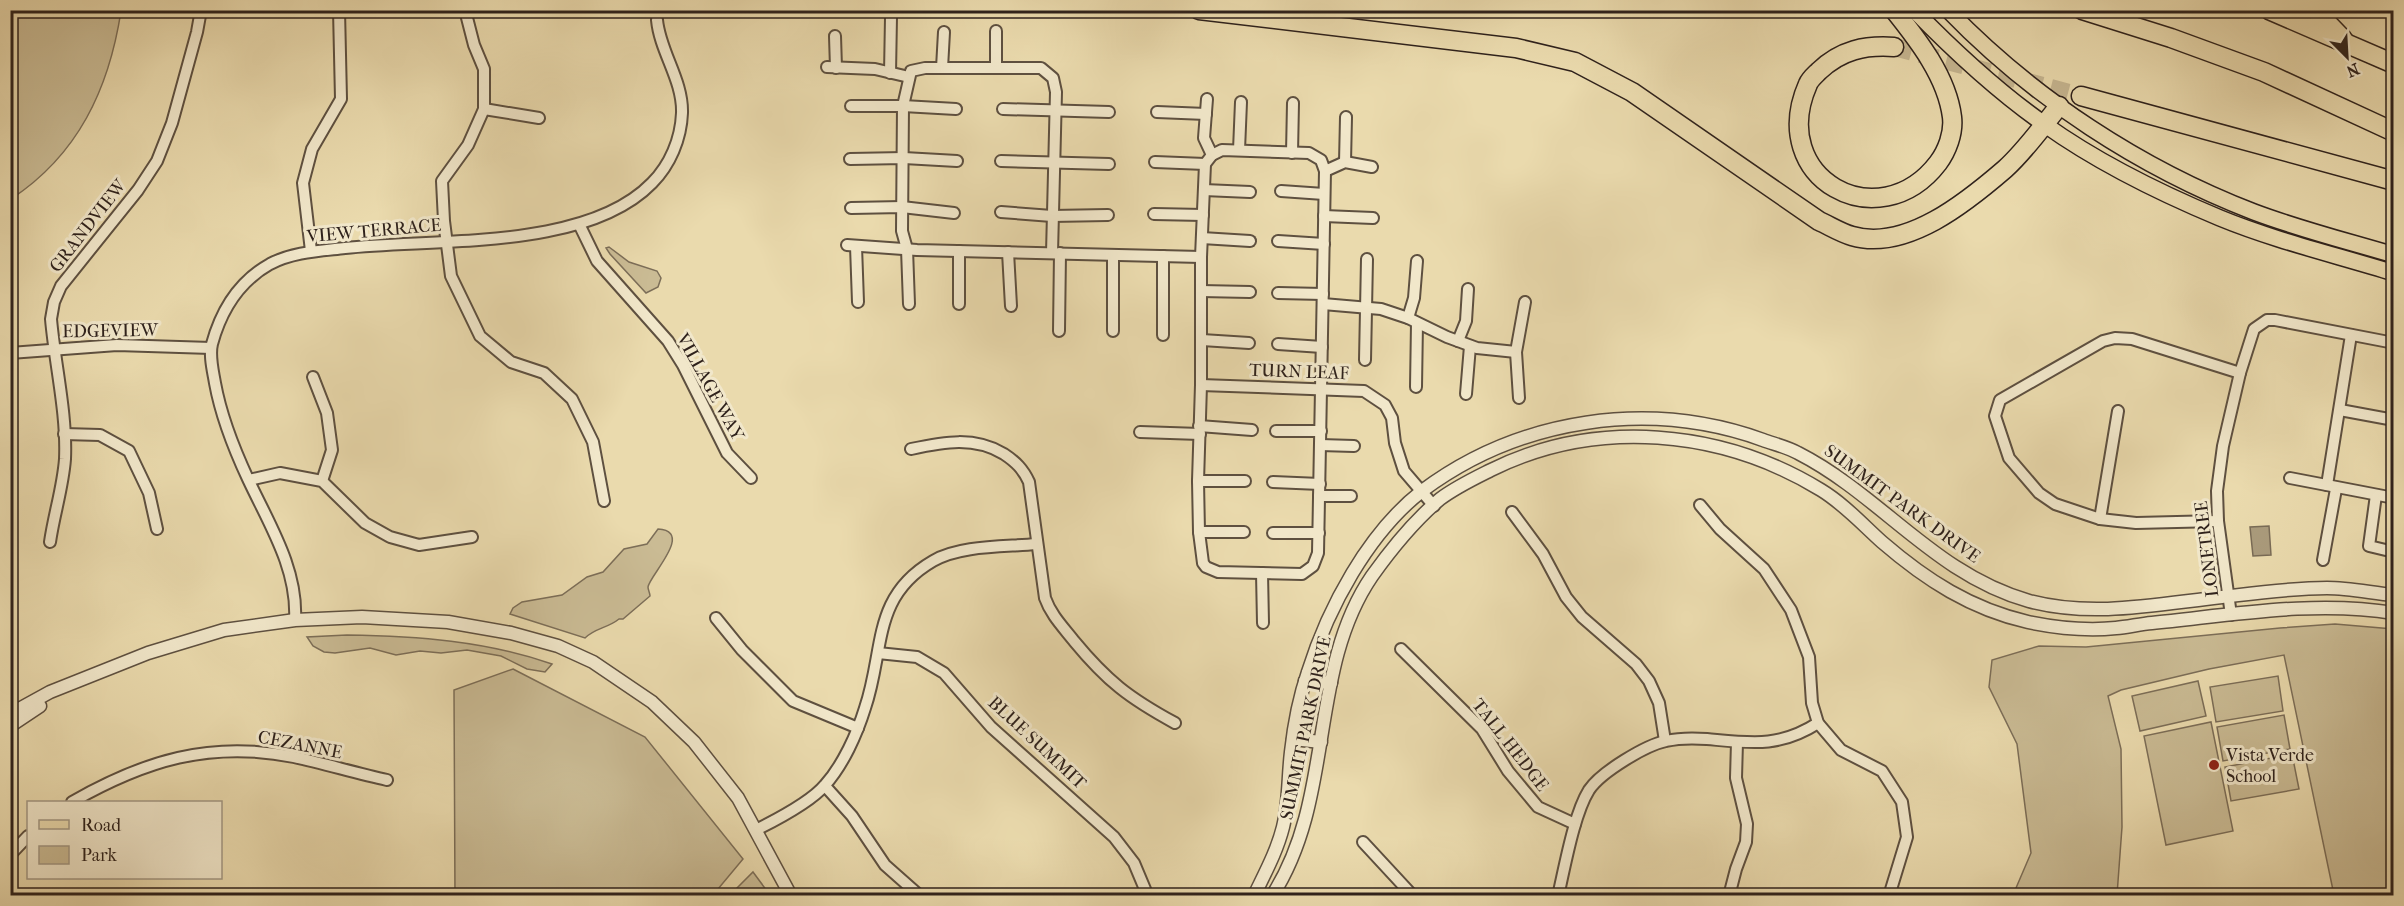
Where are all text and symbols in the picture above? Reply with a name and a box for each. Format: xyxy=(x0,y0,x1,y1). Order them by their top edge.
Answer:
north arrow xyxy=(2317,27,2377,87)
text: N xyxy=(2343,59,2362,82)
street label: GRANDVIEW xyxy=(45,174,132,277)
street label: VIEW TERRACE xyxy=(305,215,442,247)
street label: EDGEVIEW xyxy=(62,320,159,342)
street label: VILLAGE WAY xyxy=(671,329,749,445)
street label: TURN LEAF xyxy=(1249,360,1350,384)
street label: SUMMIT PARK DRIVE xyxy=(1820,440,1984,568)
street label: LONETREE xyxy=(2191,500,2223,598)
street label: SUMMIT PARK DRIVE xyxy=(1276,634,1336,822)
street label: BLUE SUMMIT xyxy=(984,692,1091,794)
street label: TALL HEDGE xyxy=(1467,695,1553,795)
street label: CEZANNE xyxy=(256,727,344,763)
place label: Vista Verde School xyxy=(2225,745,2314,787)
marker: Vista Verde School xyxy=(2207,758,2221,772)
legend xyxy=(27,801,222,879)
text: Road xyxy=(81,815,121,836)
text: Park xyxy=(81,845,118,866)

